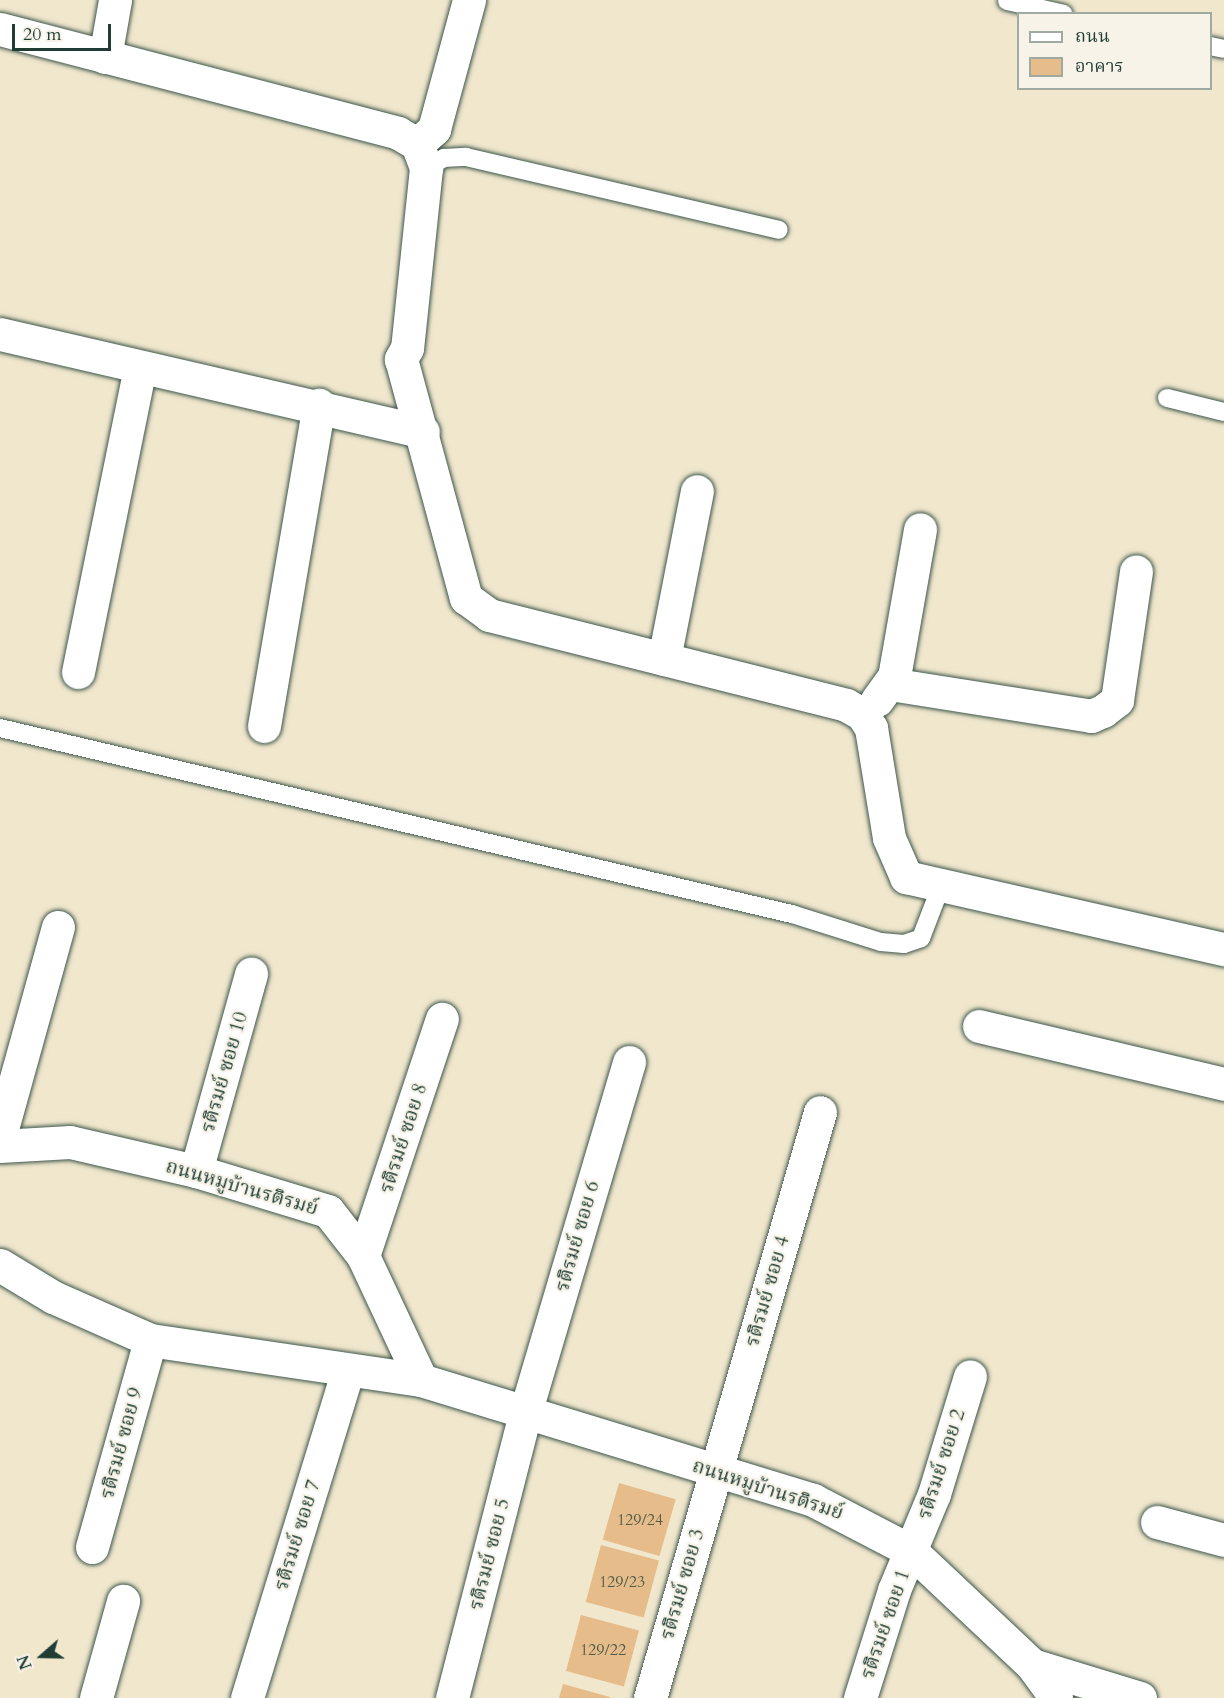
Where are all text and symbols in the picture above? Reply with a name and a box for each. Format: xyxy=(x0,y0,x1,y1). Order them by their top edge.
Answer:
scale bar xyxy=(15,12,114,50)
legend xyxy=(1017,12,1212,90)
text: 20 m xyxy=(23,22,62,47)
text: ถนน xyxy=(1075,24,1110,49)
text: อาคาร xyxy=(1075,54,1124,79)
street label: รติรมย์ ซอย 10 xyxy=(195,1009,253,1135)
street label: รติรมย์ ซอย 8 xyxy=(374,1080,432,1196)
street label: ถนนหมูบ้านรติรมย์ xyxy=(163,1154,321,1220)
street label: รติรมย์ ซอย 6 xyxy=(550,1178,604,1294)
street label: รติรมย์ ซอย 4 xyxy=(740,1233,794,1349)
street label: รติรมย์ ซอย 9 xyxy=(95,1385,147,1501)
street label: รติรมย์ ซอย 2 xyxy=(912,1406,970,1522)
street label: ถนนหมูบ้านรติรมย์ xyxy=(689,1453,847,1525)
street label: รติรมย์ ซอย 7 xyxy=(269,1477,325,1593)
street label: รติรมย์ ซอย 5 xyxy=(464,1496,514,1612)
house number: 129/24 xyxy=(617,1510,663,1530)
street label: รติรมย์ ซอย 3 xyxy=(655,1526,709,1642)
street label: รติรมย์ ซอย 1 xyxy=(855,1566,915,1682)
house number: 129/23 xyxy=(599,1572,645,1592)
north arrow xyxy=(12,1626,72,1686)
house number: 129/22 xyxy=(580,1640,626,1660)
text: N xyxy=(12,1652,38,1672)

